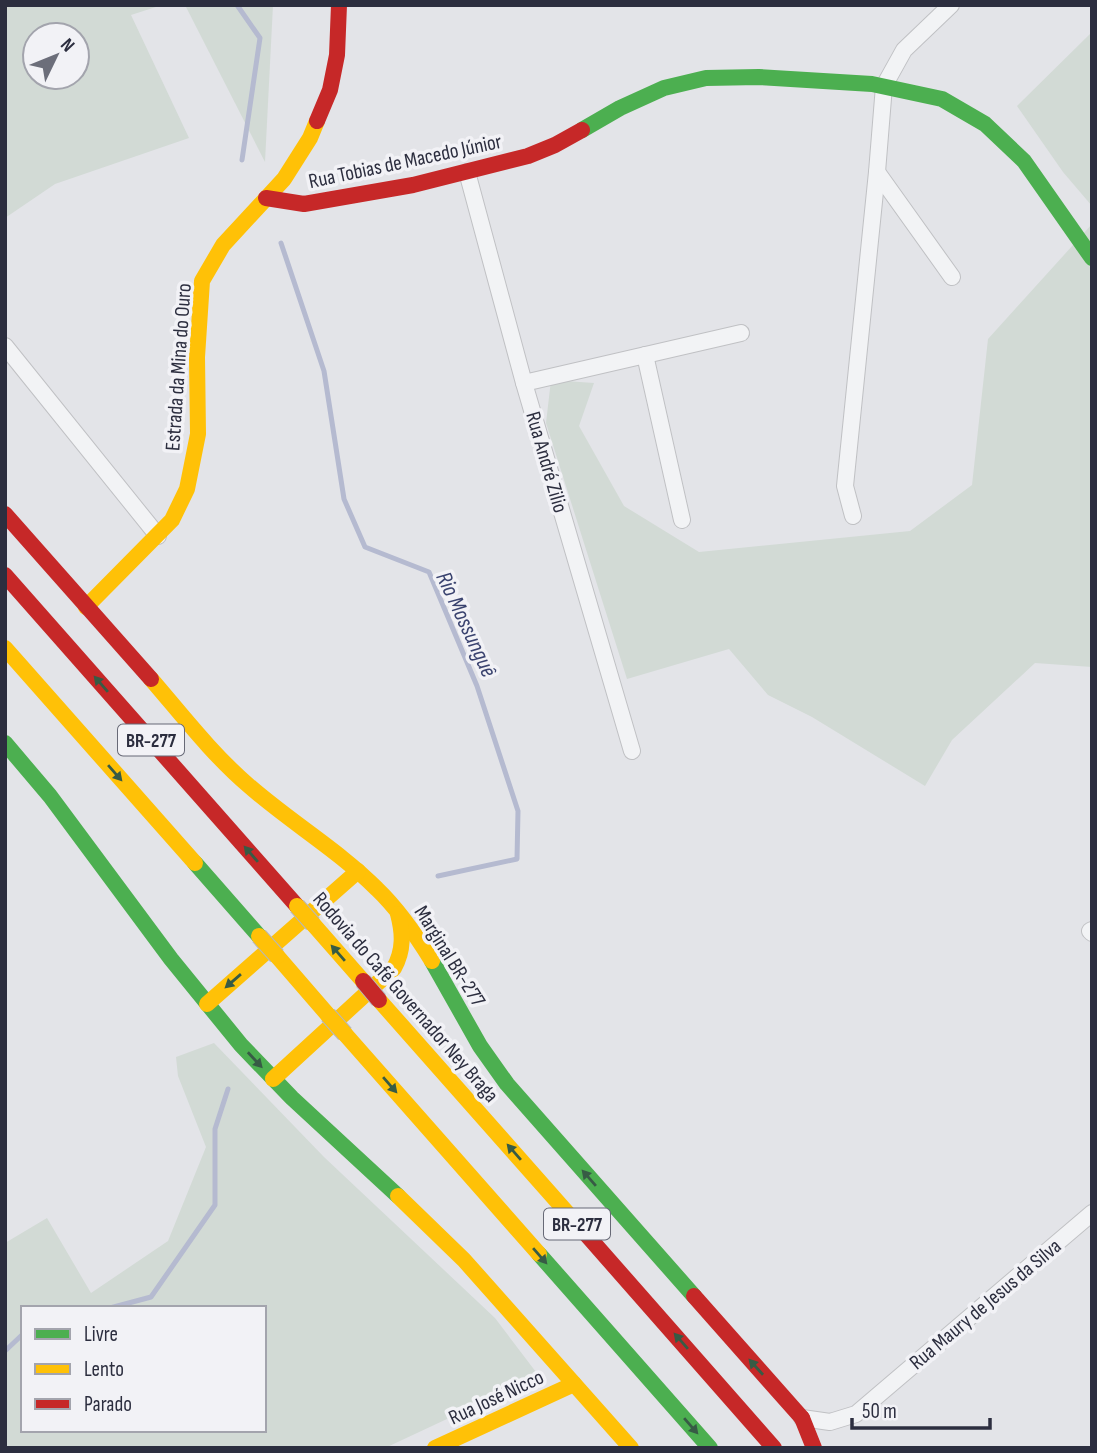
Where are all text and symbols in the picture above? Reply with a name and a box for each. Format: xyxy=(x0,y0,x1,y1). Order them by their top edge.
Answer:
north arrow xyxy=(21,21,91,91)
text: N xyxy=(55,34,79,57)
street label: Rua Tobias de Macedo Júnior xyxy=(306,129,504,194)
street label: Estrada da Mina do Ouro xyxy=(160,282,197,452)
street label: Rua André Zilio xyxy=(520,409,573,516)
water label: Rio Mossunguê xyxy=(430,567,503,682)
one-way arrow xyxy=(94,675,109,692)
road number: BR-277 xyxy=(118,724,184,755)
one-way arrow xyxy=(107,764,123,782)
one-way arrow xyxy=(244,846,260,863)
street label: Rodovia do Café Governador Ney Braga xyxy=(308,887,504,1107)
street label: Marginal BR-277 xyxy=(409,901,491,1012)
one-way arrow xyxy=(330,944,346,962)
one-way arrow xyxy=(224,973,242,989)
one-way arrow xyxy=(247,1051,263,1068)
one-way arrow xyxy=(382,1076,398,1094)
one-way arrow xyxy=(507,1144,522,1161)
one-way arrow xyxy=(581,1169,597,1187)
road number: BR-277 xyxy=(544,1208,610,1240)
street label: Rua Maury de Jesus da Silva xyxy=(904,1234,1066,1375)
one-way arrow xyxy=(532,1247,547,1264)
legend xyxy=(21,1306,266,1432)
text: Livre xyxy=(84,1322,118,1347)
one-way arrow xyxy=(674,1333,689,1350)
text: Lento xyxy=(84,1357,124,1382)
one-way arrow xyxy=(749,1358,764,1375)
street label: Rua José Nicco xyxy=(445,1365,548,1430)
scale bar xyxy=(852,1386,990,1430)
text: Parado xyxy=(84,1392,132,1417)
text: 50 m xyxy=(862,1399,897,1424)
one-way arrow xyxy=(683,1417,699,1435)

